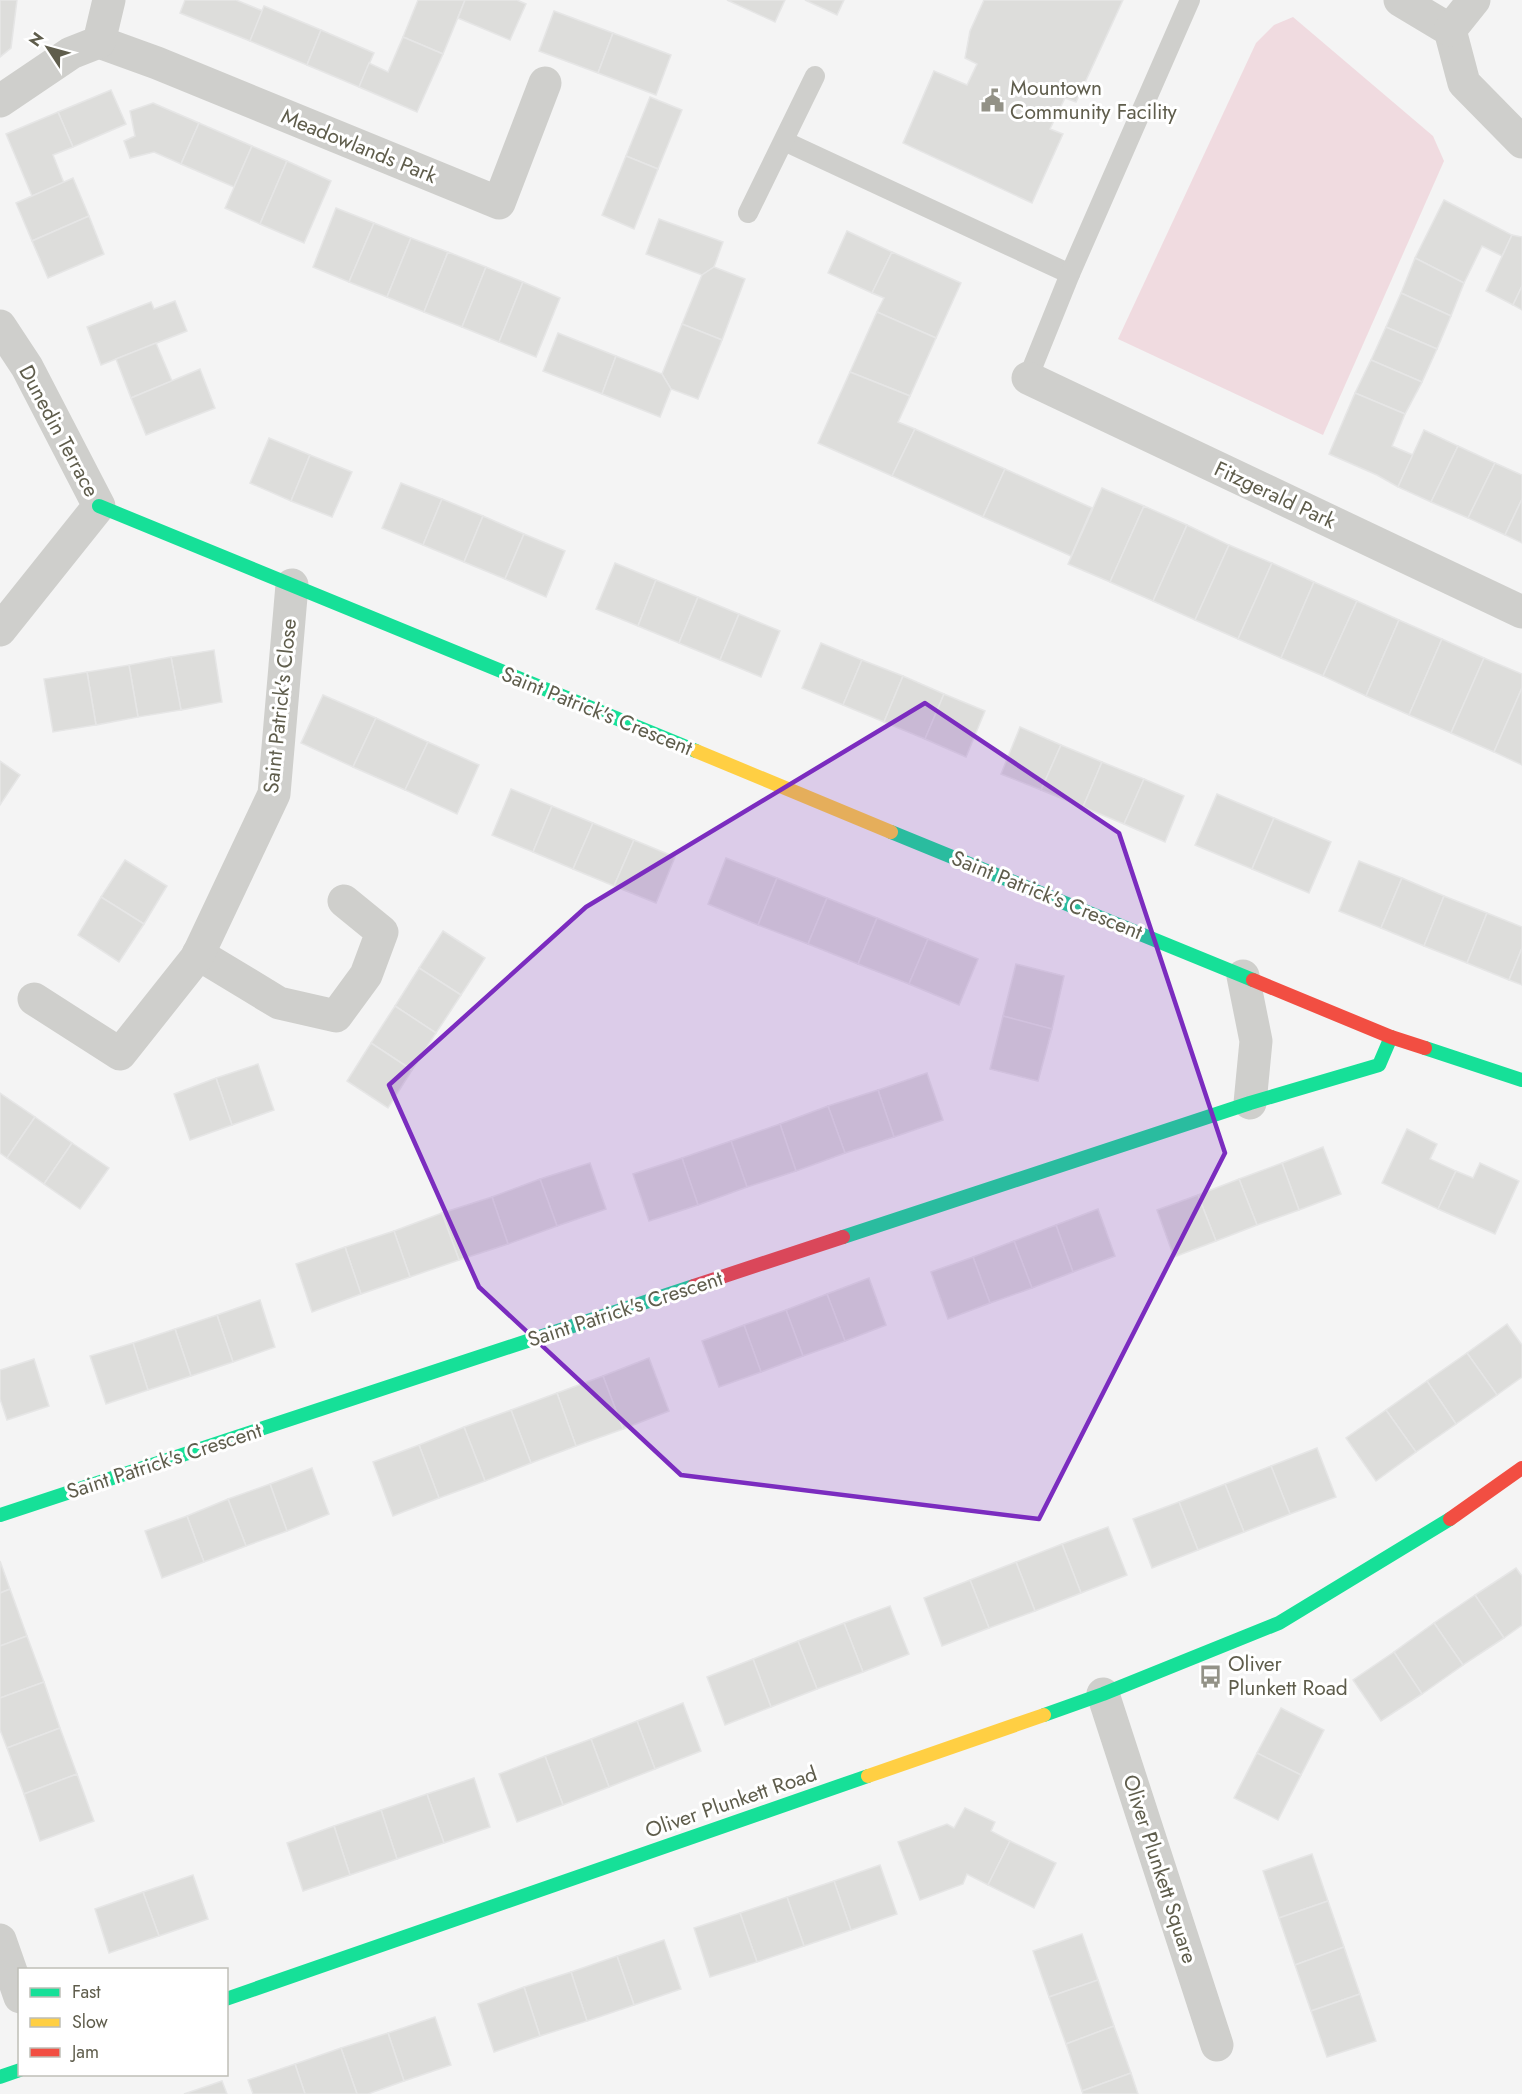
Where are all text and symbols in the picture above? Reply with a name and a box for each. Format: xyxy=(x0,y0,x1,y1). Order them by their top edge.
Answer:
north arrow xyxy=(18,18,78,78)
text: N xyxy=(23,28,49,51)
place label: Mountown Community Facility xyxy=(1010,73,1177,127)
public building icon: Mountown Community Facility xyxy=(979,87,1005,113)
street label: Meadowlands Park xyxy=(277,101,442,191)
street label: Dunedin Terrace xyxy=(12,360,107,503)
street label: Fitzgerald Park xyxy=(1209,454,1341,537)
street label: Saint Patrick's Close xyxy=(256,617,304,795)
street label: Saint Patrick's Crescent xyxy=(497,659,697,763)
street label: Saint Patrick's Crescent xyxy=(947,843,1147,947)
street label: Saint Patrick's Crescent xyxy=(524,1263,726,1355)
street label: Saint Patrick's Crescent xyxy=(63,1415,265,1507)
place label: Oliver Plunkett Road xyxy=(1228,1649,1348,1703)
bus stop icon: Oliver Plunkett Road xyxy=(1197,1663,1223,1689)
street label: Oliver Plunkett Road xyxy=(641,1759,821,1845)
street label: Oliver Plunkett Square xyxy=(1115,1771,1205,1967)
legend xyxy=(18,1968,228,2076)
text: Fast xyxy=(72,1979,101,2005)
text: Slow xyxy=(72,2009,109,2035)
text: Jam xyxy=(70,2039,99,2065)

